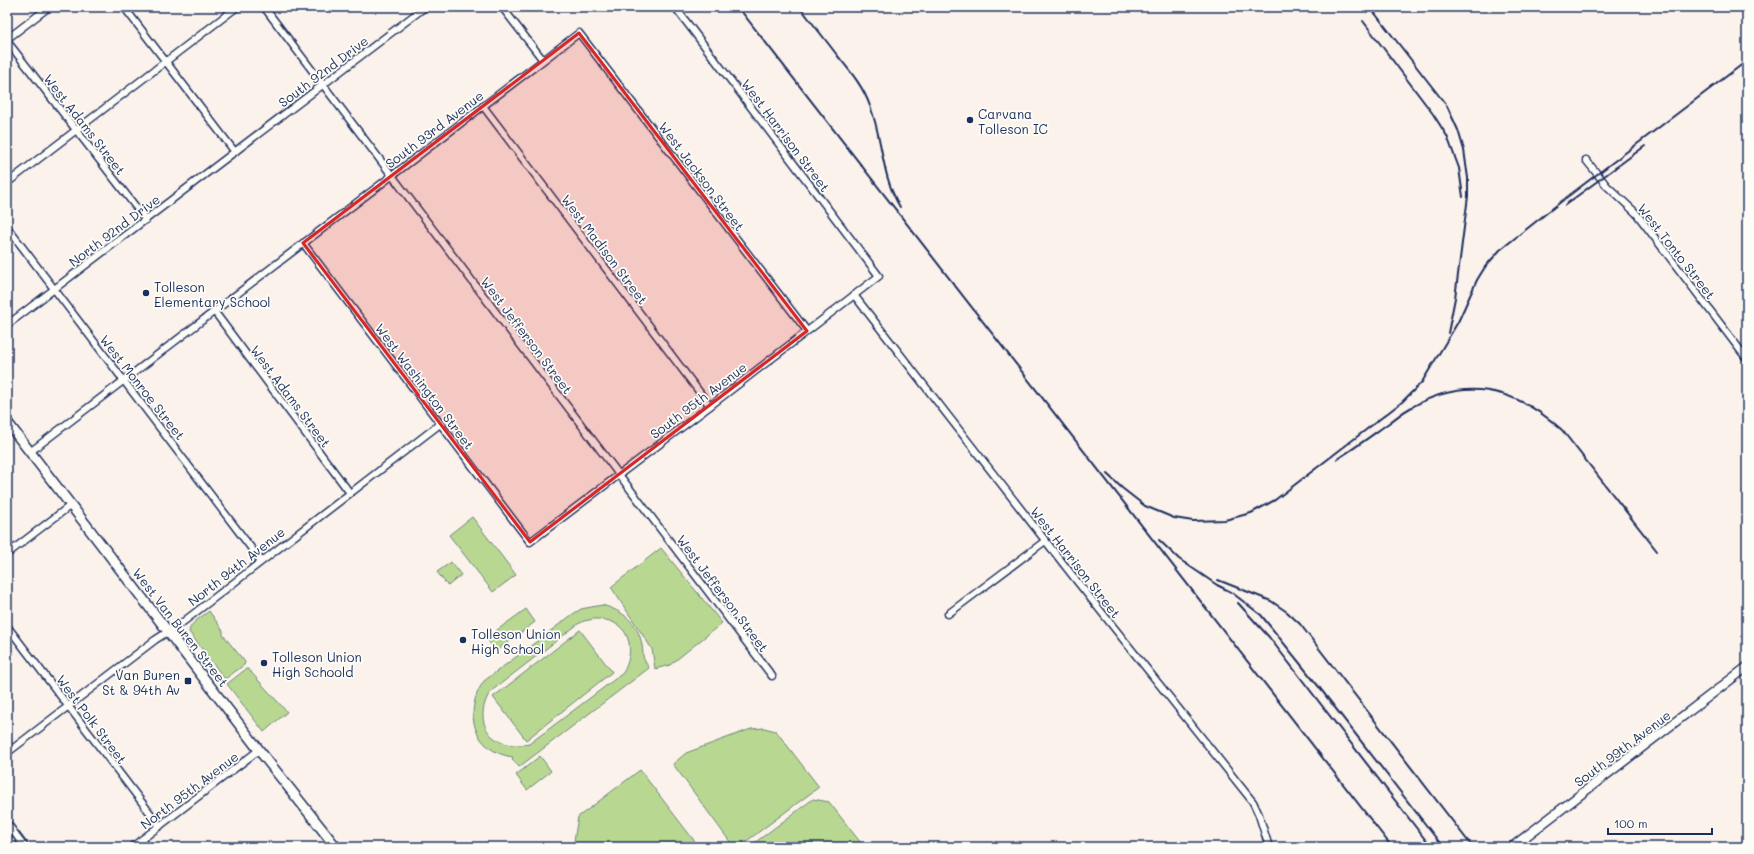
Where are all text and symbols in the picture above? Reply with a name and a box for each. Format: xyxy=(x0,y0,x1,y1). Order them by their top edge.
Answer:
street label: South 92nd Drive xyxy=(275,32,371,110)
street label: West Adams Street xyxy=(40,70,130,178)
street label: West Harrison Street xyxy=(738,75,834,195)
street label: South 93rd Avenue xyxy=(382,87,486,171)
place label: Carvana Tolleson IC xyxy=(978,105,1048,137)
marker: Carvana Tolleson IC xyxy=(965,115,975,125)
street label: West Jackson Street xyxy=(655,118,749,234)
street label: North 92nd Drive xyxy=(65,190,163,270)
street label: West Madison Street xyxy=(558,191,652,307)
street label: West Tonto Street xyxy=(1634,200,1720,302)
street label: West Jefferson Street xyxy=(477,273,577,397)
place label: Tolleson Elementary School xyxy=(154,278,271,310)
marker: Tolleson Elementary School xyxy=(141,288,151,298)
street label: West Washington Street xyxy=(372,320,478,453)
street label: West Monroe Street xyxy=(97,331,190,443)
street label: West Adams Street xyxy=(247,342,335,451)
street label: South 95th Avenue xyxy=(646,358,750,442)
street label: West Harrison Street xyxy=(1027,503,1125,621)
street label: North 94th Avenue xyxy=(184,523,288,609)
street label: West Jefferson Street xyxy=(673,531,773,655)
street label: West Van Buren Street xyxy=(129,564,233,690)
place label: Tolleson Union High School xyxy=(471,625,561,657)
marker: Tolleson Union High School xyxy=(458,635,468,645)
place label: Tolleson Union High Schoold xyxy=(272,648,362,680)
marker: Tolleson Union High Schoold xyxy=(259,658,269,668)
place label: Van Buren St & 94th Av xyxy=(102,666,180,698)
street label: West Polk Street xyxy=(53,671,131,767)
marker: Van Buren St & 94th Av xyxy=(183,676,193,686)
street label: South 99th Avenue xyxy=(1570,706,1674,790)
street label: North 95th Avenue xyxy=(137,748,241,832)
scale bar xyxy=(1608,810,1712,836)
text: 100 m xyxy=(1614,815,1648,831)

